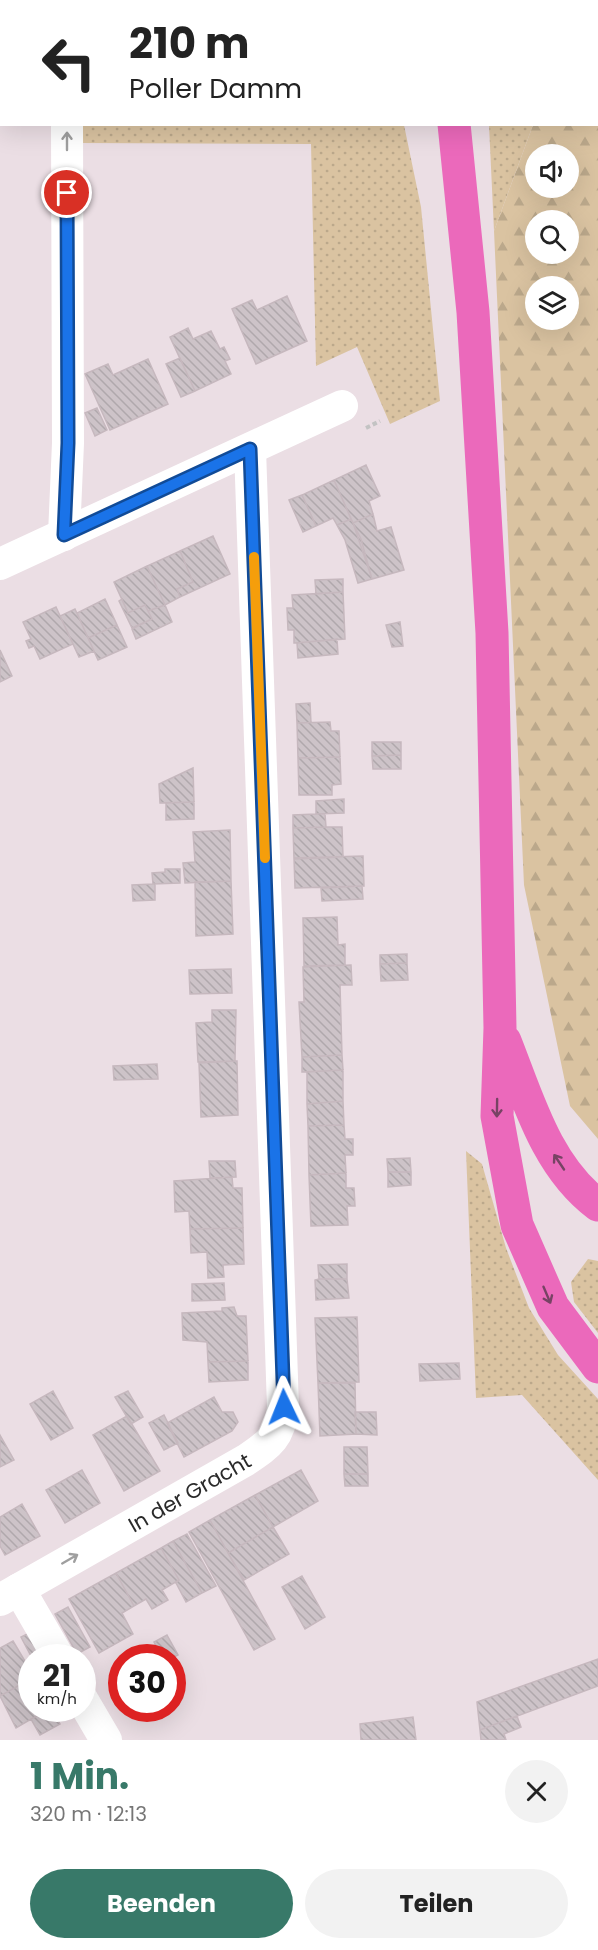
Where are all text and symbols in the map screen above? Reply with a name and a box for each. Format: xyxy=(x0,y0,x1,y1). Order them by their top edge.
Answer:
text: 210 m xyxy=(129,14,250,73)
icon: left xyxy=(30,24,108,102)
text: Poller Damm xyxy=(129,70,302,107)
one-way arrow xyxy=(61,131,73,151)
map controls xyxy=(525,144,579,330)
button: sound xyxy=(525,144,579,198)
pin xyxy=(41,167,92,218)
icon: arrive xyxy=(50,176,83,209)
button: search xyxy=(525,210,579,264)
button: layers xyxy=(525,276,579,330)
one-way arrow xyxy=(491,1097,503,1117)
one-way arrow xyxy=(553,1154,565,1171)
one-way arrow xyxy=(542,1285,553,1303)
position arrow xyxy=(252,1375,316,1439)
street label: In der Gracht xyxy=(123,1446,256,1539)
one-way arrow xyxy=(61,1553,78,1565)
speed limit sign: 30 xyxy=(108,1644,186,1722)
text: 21 xyxy=(43,1654,71,1697)
text: km/h xyxy=(37,1688,77,1709)
text: 1 Min. xyxy=(30,1751,129,1802)
button: close xyxy=(505,1760,568,1823)
text: 320 m · 12:13 xyxy=(30,1800,147,1828)
button: Beenden xyxy=(30,1869,293,1938)
button: Teilen xyxy=(305,1869,568,1938)

